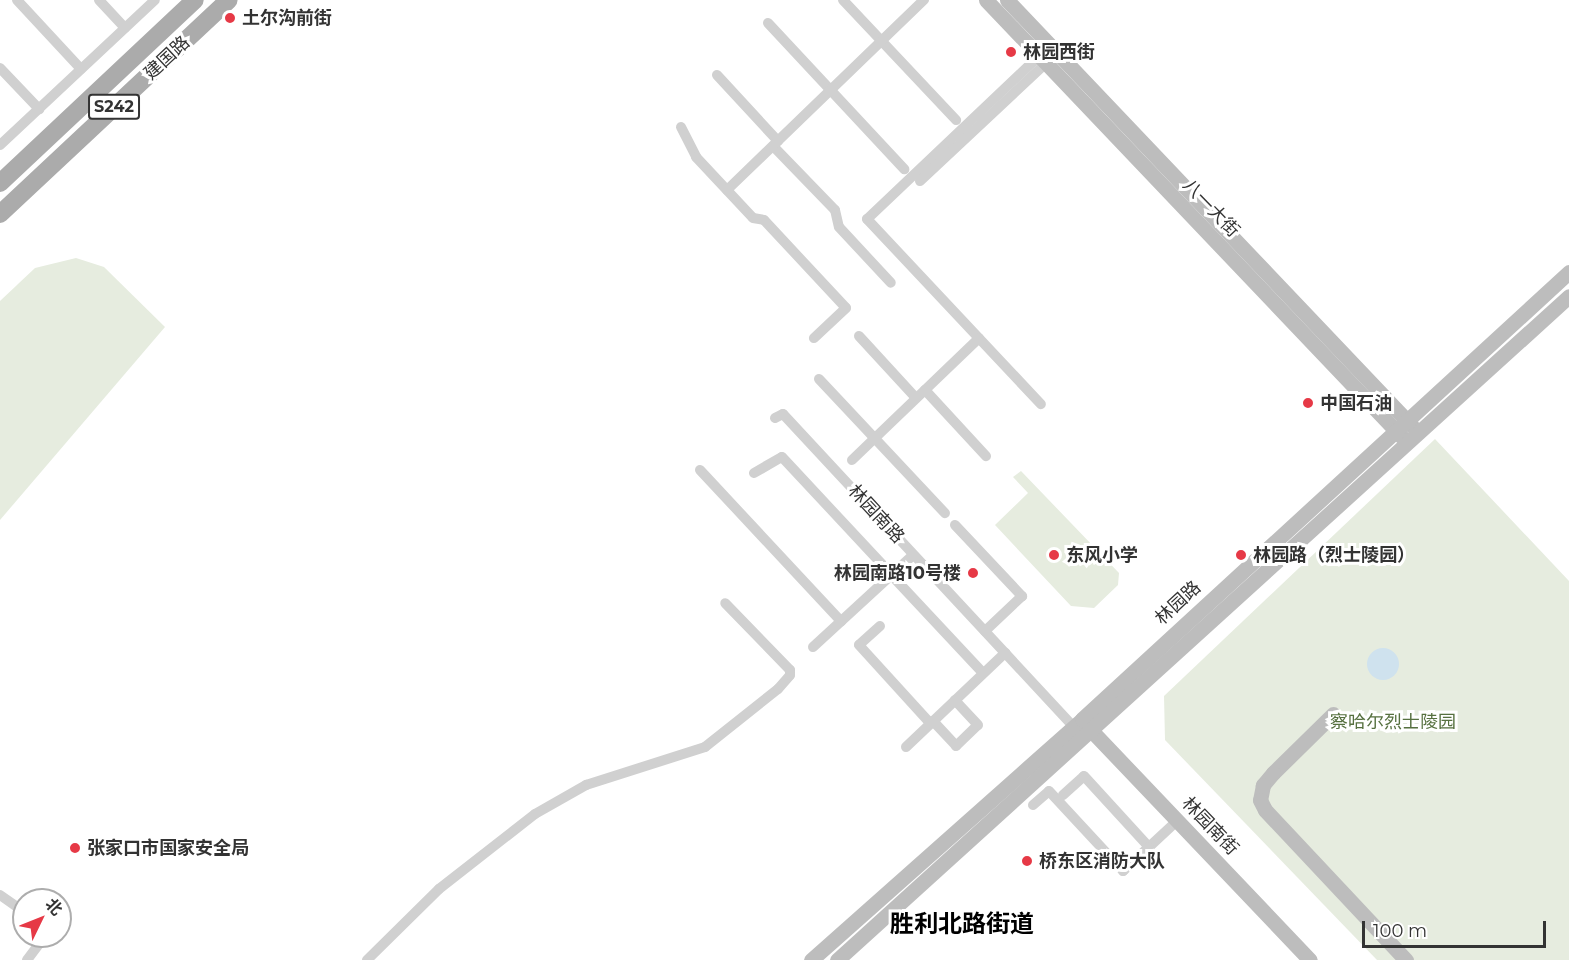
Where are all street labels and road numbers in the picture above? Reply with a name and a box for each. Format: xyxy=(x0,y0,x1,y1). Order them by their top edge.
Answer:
street label: 建国路 xyxy=(140,32,194,84)
road number: S242 xyxy=(87,94,141,120)
street label: 八一大街 xyxy=(1178,175,1244,241)
street label: 林园南路 xyxy=(844,480,908,548)
street label: 林园路 xyxy=(1151,577,1205,629)
street label: 林园南街 xyxy=(1177,793,1243,859)

